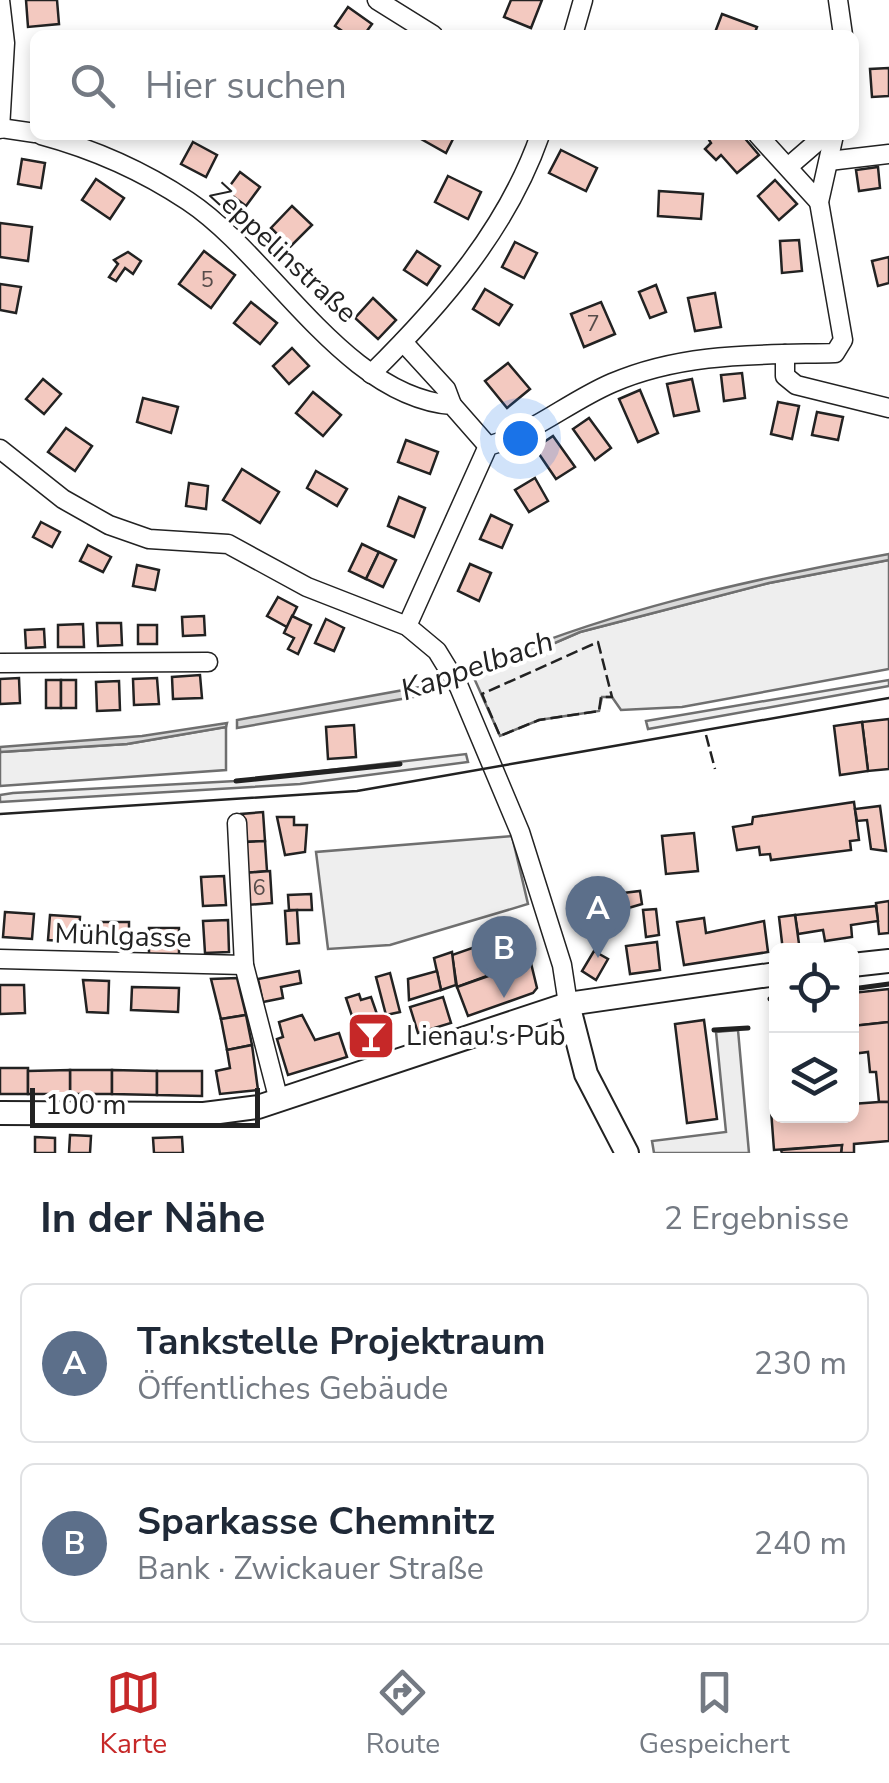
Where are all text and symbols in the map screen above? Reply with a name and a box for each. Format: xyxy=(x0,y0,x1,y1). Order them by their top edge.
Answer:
search box xyxy=(30,30,859,140)
icon: search xyxy=(65,58,120,113)
text: Hier suchen xyxy=(145,60,347,111)
street label: Zeppelinstraße xyxy=(201,175,365,331)
house number: 5 xyxy=(200,265,214,295)
house number: 7 xyxy=(586,309,600,339)
your location xyxy=(495,413,546,464)
water label: Kappelbach xyxy=(395,621,559,711)
house number: 6 xyxy=(252,873,266,903)
pin: A xyxy=(566,876,630,958)
street label: Mühlgasse xyxy=(54,915,192,957)
pin: B xyxy=(472,916,536,998)
map controls xyxy=(769,943,859,1123)
button: locate xyxy=(769,943,859,1033)
bar icon: Lienau's Pub xyxy=(345,1010,397,1062)
place label: Lienau's Pub xyxy=(406,1017,565,1055)
button: layers xyxy=(769,1033,859,1123)
scale bar xyxy=(30,1083,260,1128)
text: 100 m xyxy=(45,1086,127,1124)
text: In der Nähe xyxy=(40,1190,265,1247)
text: 2 Ergebnisse xyxy=(664,1197,849,1240)
text: Tankstelle Projektraum xyxy=(137,1316,546,1367)
text: A xyxy=(63,1342,86,1385)
text: 230 m xyxy=(754,1342,847,1385)
text: Öffentliches Gebäude xyxy=(137,1367,448,1410)
text: Sparkasse Chemnitz xyxy=(137,1496,495,1547)
text: B xyxy=(63,1522,86,1565)
text: 240 m xyxy=(754,1522,847,1565)
text: Bank · Zwickauer Straße xyxy=(137,1547,484,1590)
tab: Karte xyxy=(99,1665,167,1763)
tab: Route xyxy=(366,1665,440,1763)
tab: Gespeichert xyxy=(639,1665,790,1763)

